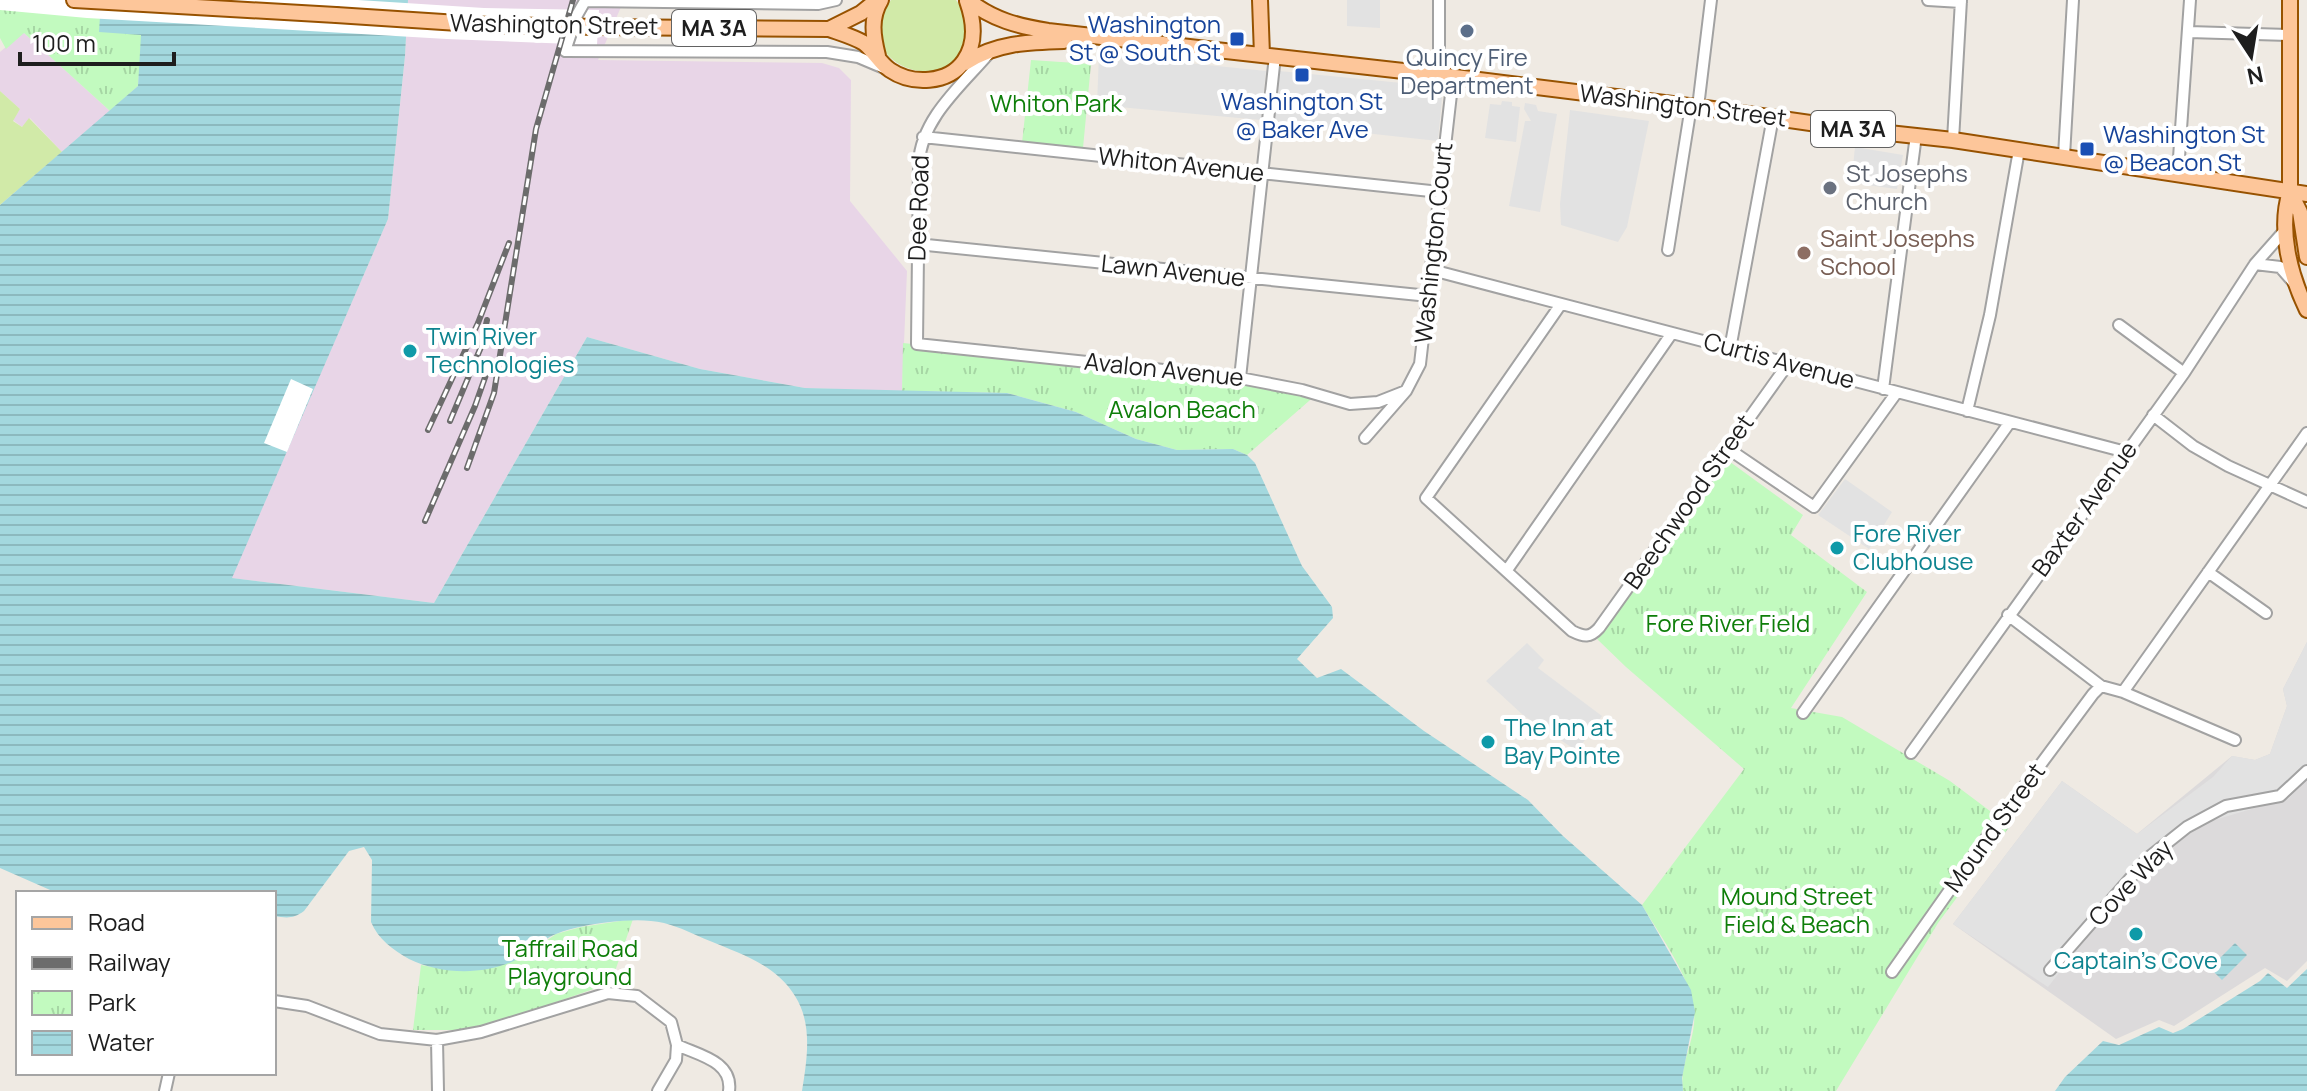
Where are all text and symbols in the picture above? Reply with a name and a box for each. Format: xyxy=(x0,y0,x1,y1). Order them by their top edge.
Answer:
street label: Washington Street xyxy=(449,5,659,42)
place label: Washington St @ South St xyxy=(1069,7,1221,68)
road number: MA 3A xyxy=(672,10,756,46)
scale bar xyxy=(20,16,174,66)
north arrow xyxy=(2211,16,2291,96)
marker: Quincy Fire Department xyxy=(1458,22,1476,40)
text: 100 m xyxy=(32,26,96,59)
marker: Washington St @ South St xyxy=(1228,30,1246,48)
place label: Quincy Fire Department xyxy=(1400,40,1534,101)
text: N xyxy=(2244,59,2266,92)
marker: Washington St @ Baker Ave xyxy=(1293,66,1311,84)
street label: Washington Street xyxy=(1578,75,1789,134)
place label: Washington St @ Baker Ave xyxy=(1221,84,1383,145)
park label: Whiton Park xyxy=(990,86,1123,119)
road number: MA 3A xyxy=(1811,111,1895,147)
place label: Washington St @ Beacon St xyxy=(2103,117,2265,178)
street label: Whiton Avenue xyxy=(1096,138,1266,189)
marker: Washington St @ Beacon St xyxy=(2078,140,2096,158)
street label: Washington Court xyxy=(1406,141,1459,345)
street label: Dee Road xyxy=(899,154,936,261)
place label: St Josephs Church xyxy=(1846,156,1968,217)
marker: St Josephs Church xyxy=(1821,179,1839,197)
place label: Saint Josephs School xyxy=(1820,221,1975,282)
marker: Saint Josephs School xyxy=(1795,244,1813,262)
street label: Lawn Avenue xyxy=(1099,246,1247,293)
place label: Twin River Technologies xyxy=(426,319,575,380)
street label: Curtis Avenue xyxy=(1700,324,1858,396)
marker: Twin River Technologies xyxy=(401,342,419,360)
street label: Avalon Avenue xyxy=(1083,344,1245,393)
park label: Avalon Beach xyxy=(1108,392,1256,425)
street label: Beechwood Street xyxy=(1615,407,1760,595)
street label: Baxter Avenue xyxy=(2024,434,2144,582)
place label: Fore River Clubhouse xyxy=(1853,516,1974,577)
marker: Fore River Clubhouse xyxy=(1828,539,1846,557)
park label: Fore River Field xyxy=(1646,606,1810,639)
place label: The Inn at Bay Pointe xyxy=(1504,710,1620,771)
marker: The Inn at Bay Pointe xyxy=(1479,733,1497,751)
street label: Mound Street xyxy=(1936,756,2052,898)
street label: Cove Way xyxy=(2081,831,2180,932)
park label: Mound Street Field & Beach xyxy=(1721,879,1873,940)
legend xyxy=(16,891,276,1075)
text: Road xyxy=(88,905,145,938)
marker: Captain's Cove xyxy=(2127,925,2145,943)
park label: Taffrail Road Playground xyxy=(502,931,638,992)
place label: Captain's Cove xyxy=(2054,943,2218,976)
text: Railway xyxy=(88,945,171,978)
text: Park xyxy=(88,985,137,1018)
text: Water xyxy=(88,1025,155,1058)

